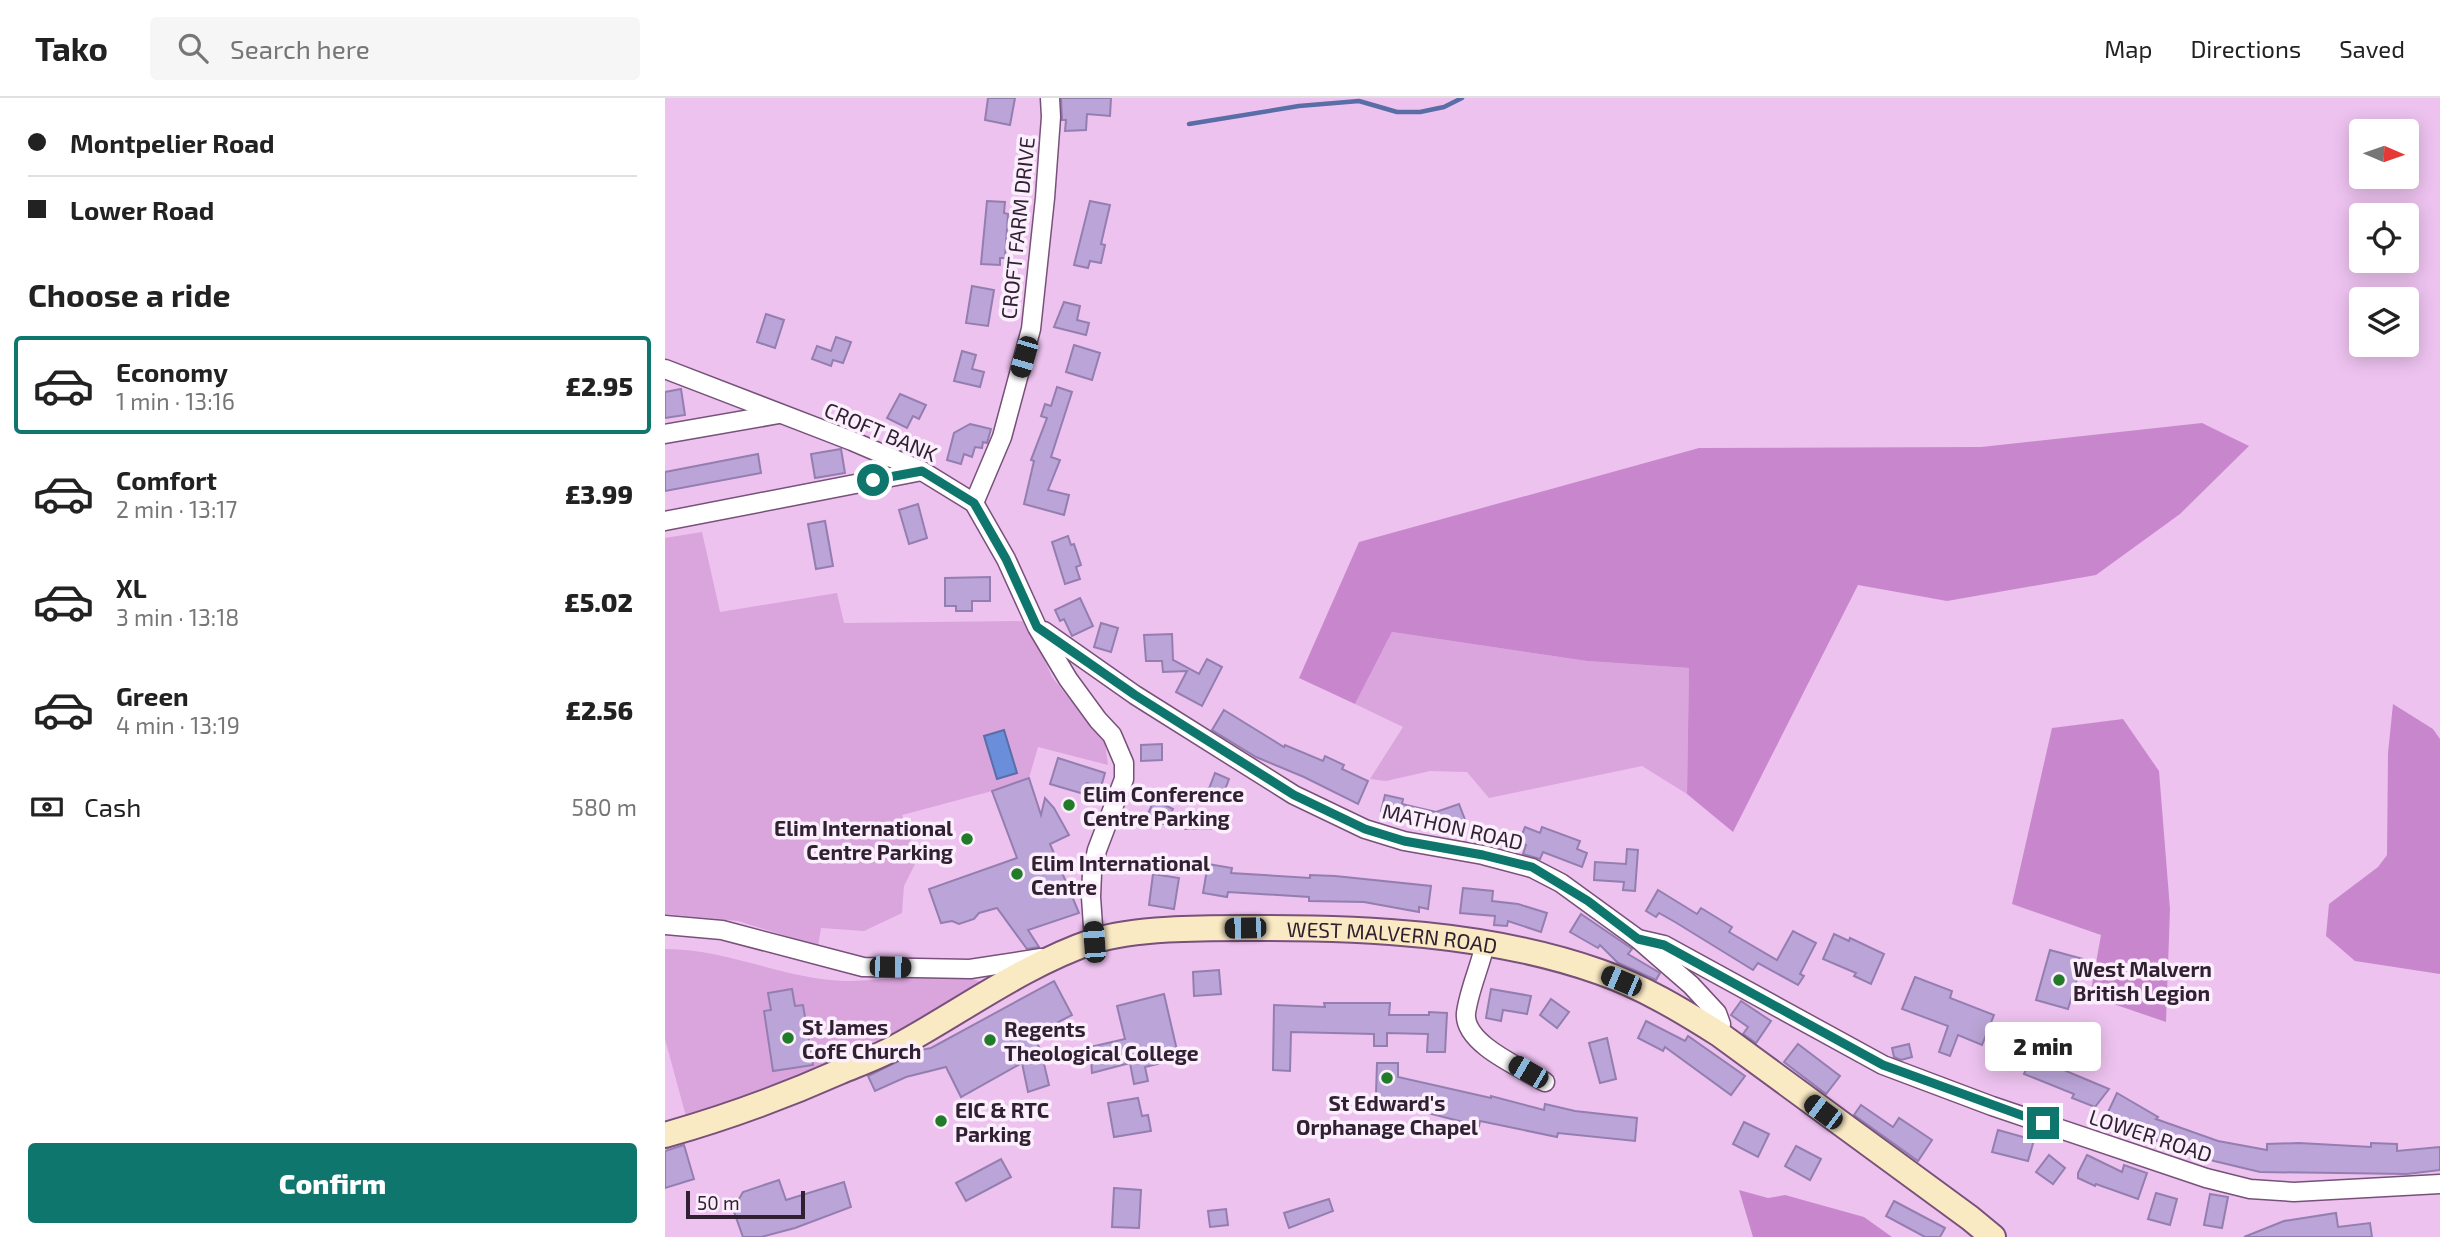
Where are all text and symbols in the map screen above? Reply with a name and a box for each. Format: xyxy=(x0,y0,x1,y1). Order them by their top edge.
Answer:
search box xyxy=(150,17,640,80)
text: Tako xyxy=(35,28,108,68)
icon: search xyxy=(174,29,212,67)
text: Search here xyxy=(230,33,370,64)
text: Map xyxy=(2104,34,2152,63)
text: Directions xyxy=(2190,34,2301,63)
text: Saved xyxy=(2339,34,2405,63)
north arrow xyxy=(2349,119,2419,189)
map controls xyxy=(2349,119,2419,357)
text: Montpelier Road xyxy=(70,127,275,158)
street label: CROFT FARM DRIVE xyxy=(995,136,1039,320)
text: Lower Road xyxy=(70,194,214,225)
button: locate xyxy=(2349,203,2419,273)
text: Choose a ride xyxy=(28,275,231,313)
button: layers xyxy=(2349,287,2419,357)
car xyxy=(1009,334,1040,380)
icon: car xyxy=(32,354,95,417)
text: Economy xyxy=(116,356,228,387)
text: £2.95 xyxy=(565,370,633,401)
text: 1 min · 13:16 xyxy=(116,387,235,415)
street label: CROFT BANK xyxy=(821,396,942,466)
icon: car xyxy=(32,462,95,525)
text: Comfort xyxy=(116,464,217,495)
route start xyxy=(857,464,889,496)
text: £3.99 xyxy=(565,478,633,509)
text: 2 min · 13:17 xyxy=(116,495,237,523)
icon: car xyxy=(32,570,95,633)
text: XL xyxy=(116,572,147,603)
text: £5.02 xyxy=(564,586,633,617)
text: 3 min · 13:18 xyxy=(116,603,239,631)
icon: car xyxy=(32,678,95,741)
text: Green xyxy=(116,680,189,711)
text: £2.56 xyxy=(565,694,633,725)
text: 4 min · 13:19 xyxy=(116,711,240,739)
place label: Elim Conference Centre Parking xyxy=(1083,781,1244,830)
icon: cash xyxy=(28,788,66,826)
text: Cash xyxy=(84,791,141,822)
text: 580 m xyxy=(572,793,637,821)
marker: Elim Conference Centre Parking xyxy=(1061,797,1077,813)
street label: MATHON ROAD xyxy=(1380,798,1526,854)
place label: Elim International Centre Parking xyxy=(774,815,953,864)
marker: Elim International Centre Parking xyxy=(959,831,975,847)
place label: Elim International Centre xyxy=(1031,850,1210,899)
marker: Elim International Centre xyxy=(1009,866,1025,882)
street label: WEST MALVERN ROAD xyxy=(1287,915,1499,957)
car xyxy=(1224,917,1267,939)
car xyxy=(1083,920,1106,964)
car xyxy=(869,956,912,978)
place label: West Malvern British Legion xyxy=(2073,956,2212,1005)
car xyxy=(1598,963,1645,999)
marker: West Malvern British Legion xyxy=(2051,972,2067,988)
place label: St James CofE Church xyxy=(802,1014,921,1063)
place label: Regents Theological College xyxy=(1004,1016,1199,1065)
callout: 2 min xyxy=(1985,1021,2101,1070)
marker: St James CofE Church xyxy=(780,1030,796,1046)
marker: Regents Theological College xyxy=(982,1032,998,1048)
text: 2 min xyxy=(2013,1032,2073,1060)
car xyxy=(1505,1052,1552,1092)
marker: St Edward's Orphanage Chapel xyxy=(1379,1070,1395,1086)
place label: St Edward's Orphanage Chapel xyxy=(1296,1090,1478,1139)
car xyxy=(1800,1091,1847,1133)
place label: EIC & RTC Parking xyxy=(955,1097,1049,1146)
street label: LOWER ROAD xyxy=(2086,1103,2216,1167)
route end xyxy=(2027,1107,2059,1139)
marker: EIC & RTC Parking xyxy=(933,1113,949,1129)
button: Confirm xyxy=(28,1143,637,1223)
scale bar xyxy=(686,1188,805,1220)
text: 50 m xyxy=(697,1191,740,1214)

